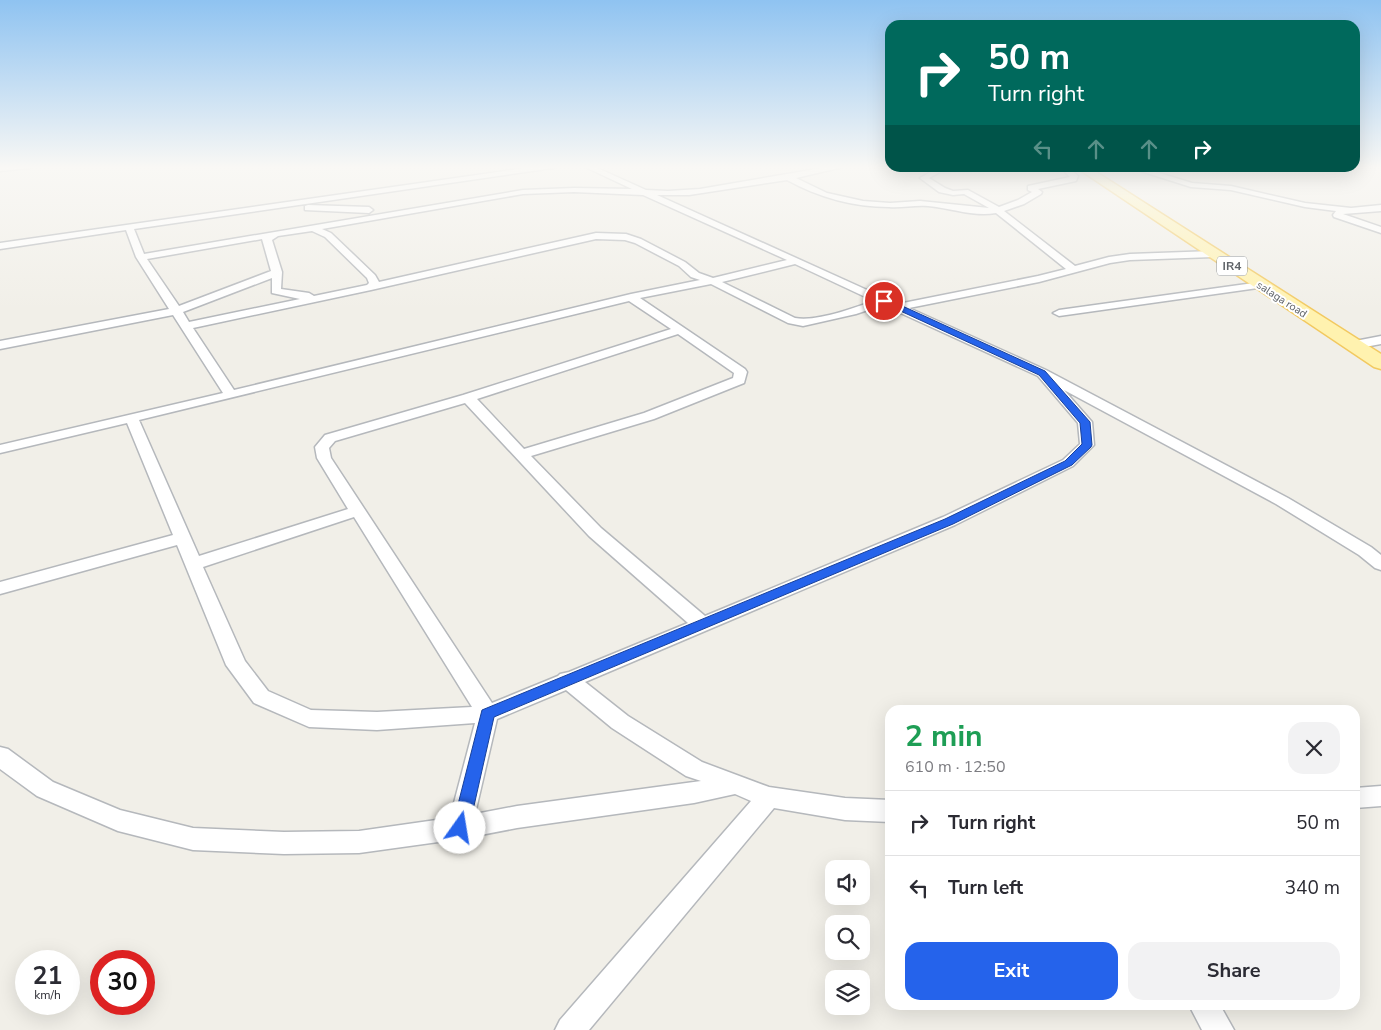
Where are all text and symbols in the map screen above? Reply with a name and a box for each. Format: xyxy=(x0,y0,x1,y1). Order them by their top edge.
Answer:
text: 50 m xyxy=(988,34,1070,81)
icon: right xyxy=(905,40,970,105)
text: Turn right xyxy=(988,79,1084,109)
icon: left xyxy=(1029,135,1057,163)
icon: ahead xyxy=(1082,135,1110,163)
icon: ahead xyxy=(1135,135,1163,163)
icon: right xyxy=(1188,135,1216,163)
road number: IR4 xyxy=(1217,256,1247,276)
street label: salaga road xyxy=(1254,277,1310,321)
pin xyxy=(863,280,905,322)
icon: arrive xyxy=(870,287,898,315)
text: 2 min xyxy=(905,716,983,757)
button: close xyxy=(1288,722,1340,774)
text: 610 m · 12:50 xyxy=(905,756,1006,778)
position arrow xyxy=(433,801,485,853)
icon: right xyxy=(905,809,933,837)
text: Turn right xyxy=(948,810,1035,836)
text: 50 m xyxy=(1296,810,1340,836)
map controls xyxy=(825,860,870,1015)
button: sound xyxy=(825,860,870,905)
icon: left xyxy=(905,874,933,902)
text: Turn left xyxy=(948,875,1023,901)
text: 340 m xyxy=(1285,875,1340,901)
button: search xyxy=(825,915,870,960)
button: Exit xyxy=(905,942,1118,1000)
button: Share xyxy=(1128,942,1340,1000)
speed limit sign: 30 xyxy=(90,950,155,1015)
text: 21 xyxy=(32,959,63,993)
button: layers xyxy=(825,970,870,1015)
text: km/h xyxy=(34,987,61,1003)

